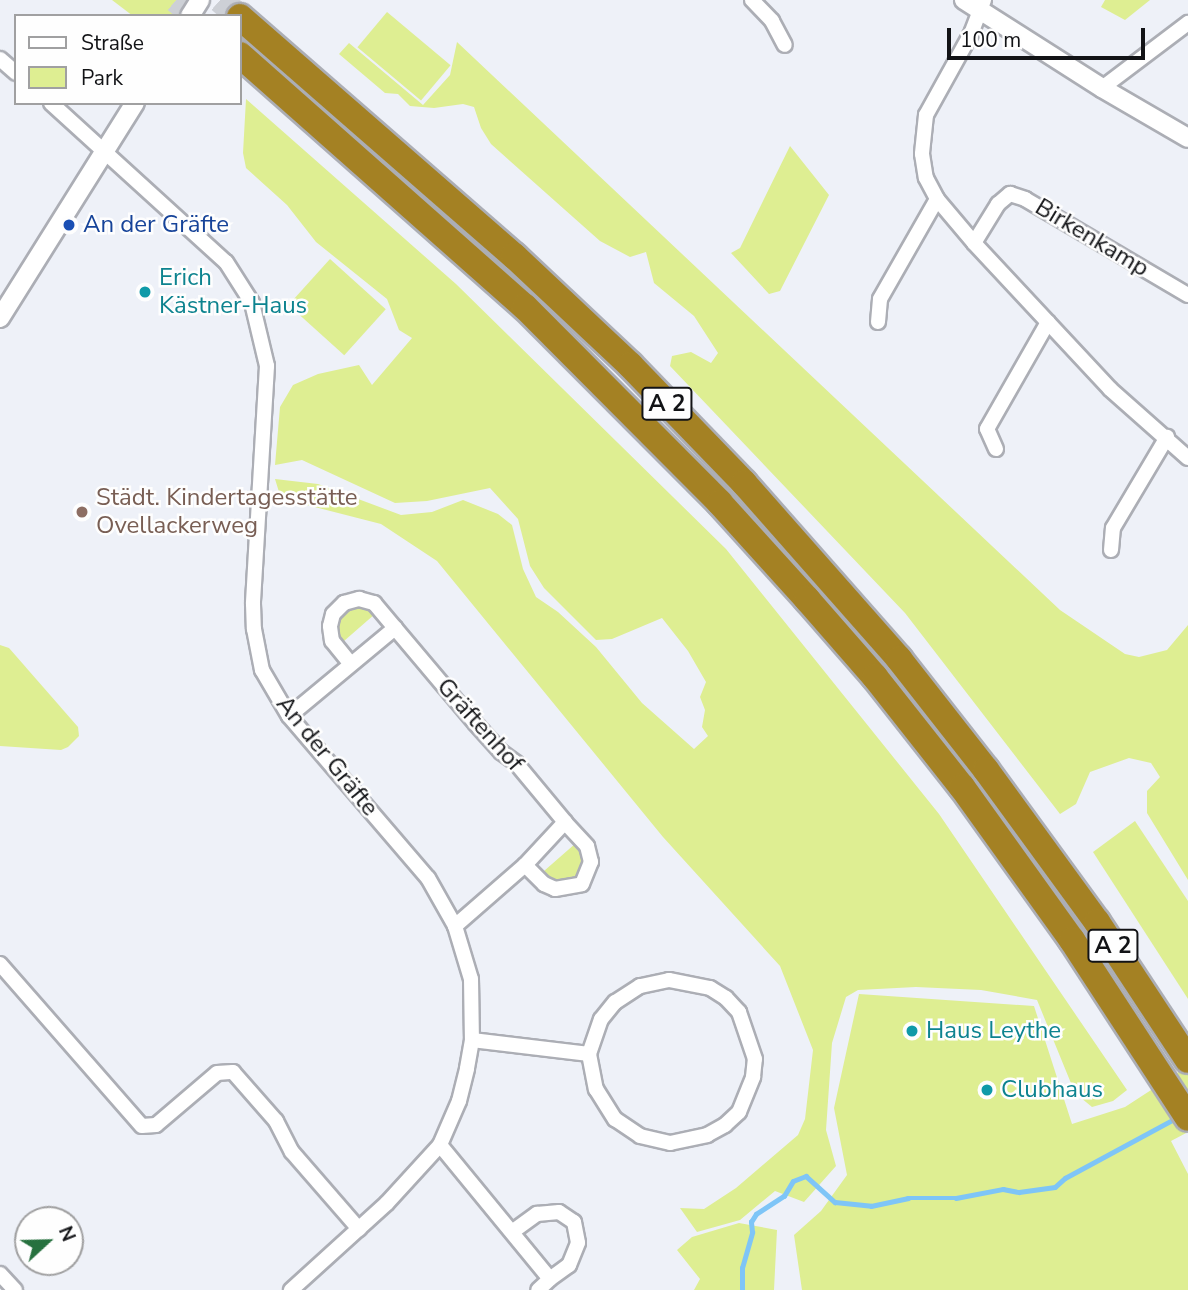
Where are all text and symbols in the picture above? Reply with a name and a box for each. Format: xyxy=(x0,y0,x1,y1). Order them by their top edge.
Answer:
legend xyxy=(14,14,242,105)
scale bar xyxy=(950,14,1148,58)
text: 100 m xyxy=(960,26,1021,54)
text: Straße xyxy=(81,29,144,57)
text: Park xyxy=(81,64,123,92)
street label: Birkenkamp xyxy=(1030,193,1154,283)
place label: An der Gräfte xyxy=(83,211,229,239)
marker: An der Gräfte xyxy=(61,217,77,233)
place label: Erich Kästner-Haus xyxy=(159,264,307,320)
marker: Erich Kästner-Haus xyxy=(137,284,153,300)
road number: A 2 xyxy=(641,384,693,424)
place label: Städt. Kindertagesstätte Ovellackerweg xyxy=(96,484,358,540)
marker: Städt. Kindertagesstätte Ovellackerweg xyxy=(74,504,90,520)
street label: Gräftenhof xyxy=(431,672,529,778)
street label: An der Gräfte xyxy=(270,690,384,822)
road number: A 2 xyxy=(1087,926,1139,965)
place label: Haus Leythe xyxy=(926,1017,1061,1045)
marker: Haus Leythe xyxy=(904,1023,920,1039)
place label: Clubhaus xyxy=(1001,1076,1103,1104)
marker: Clubhaus xyxy=(979,1082,995,1098)
north arrow xyxy=(14,1206,84,1276)
text: N xyxy=(52,1222,81,1245)

